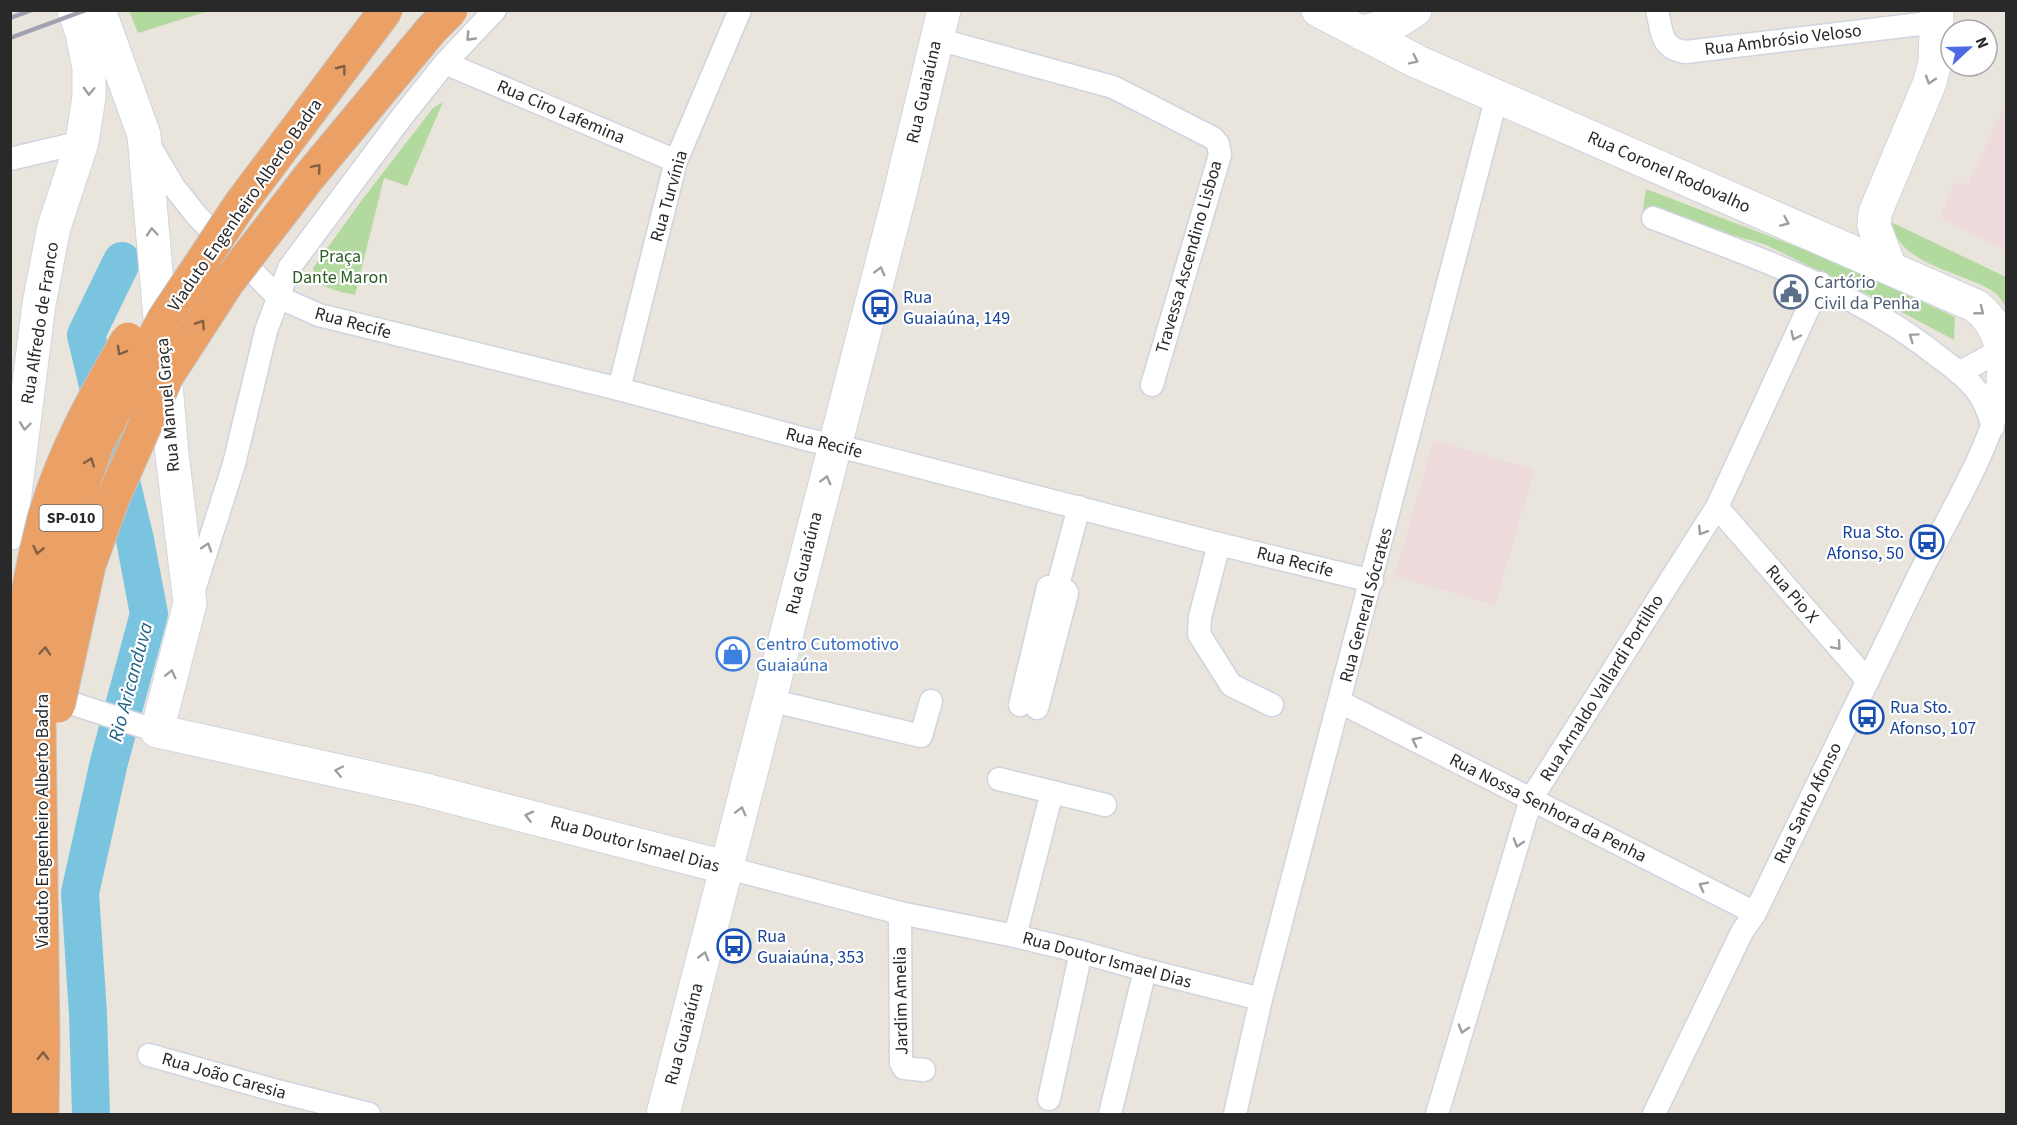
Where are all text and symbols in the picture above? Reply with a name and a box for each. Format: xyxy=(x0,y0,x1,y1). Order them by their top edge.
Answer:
street label: Rua Ambrósio Veloso xyxy=(1703,18,1863,62)
north arrow xyxy=(1939,18,1999,78)
one-way arrow xyxy=(467,29,478,40)
text: N xyxy=(1970,34,1994,52)
street label: Rua Guaiaúna xyxy=(900,38,948,146)
one-way arrow xyxy=(1407,52,1418,64)
one-way arrow xyxy=(334,65,345,76)
street label: Rua Ciro Lafemina xyxy=(493,74,629,150)
one-way arrow xyxy=(1925,74,1937,85)
one-way arrow xyxy=(83,87,95,96)
street label: Viaduto Engenheiro Alberto Badra xyxy=(162,94,328,316)
street label: Rua Coronel Rodovalho xyxy=(1583,125,1755,219)
street label: Rua Turvínia xyxy=(644,147,694,245)
street label: Travessa Ascendino Lisboa xyxy=(1149,157,1229,357)
one-way arrow xyxy=(310,164,321,175)
one-way arrow xyxy=(1778,215,1789,227)
one-way arrow xyxy=(146,227,159,236)
street label: Rua Alfredo de Franco xyxy=(15,240,65,406)
park label: Praça Dante Maron xyxy=(292,244,388,290)
one-way arrow xyxy=(873,266,885,276)
place label: Cartório Civil da Penha xyxy=(1814,270,1920,316)
public building icon: Cartório Civil da Penha xyxy=(1773,274,1809,310)
place label: Rua Guaiaúna, 149 xyxy=(903,285,1010,331)
bus stop icon: Rua Guaiaúna, 149 xyxy=(862,289,898,325)
street label: Rua Recife xyxy=(312,301,394,345)
one-way arrow xyxy=(1973,303,1984,314)
one-way arrow xyxy=(194,320,205,331)
one-way arrow xyxy=(1790,330,1802,341)
one-way arrow xyxy=(1909,333,1920,344)
street label: Rua Manuel Graça xyxy=(150,337,186,473)
one-way arrow xyxy=(116,345,128,356)
one-way arrow xyxy=(19,421,31,430)
street label: Rua Recife xyxy=(783,421,865,465)
one-way arrow xyxy=(83,458,96,468)
one-way arrow xyxy=(819,475,831,486)
road number: SP-010 xyxy=(40,505,103,531)
street label: Rua Guaiaúna xyxy=(779,509,829,617)
place label: Rua Sto. Afonso, 50 xyxy=(1827,520,1904,566)
bus stop icon: Rua Sto. Afonso, 50 xyxy=(1909,524,1945,560)
street label: Rua General Sócrates xyxy=(1333,525,1399,685)
one-way arrow xyxy=(1697,525,1709,535)
street label: Rua Recife xyxy=(1254,540,1336,584)
one-way arrow xyxy=(200,542,213,553)
one-way arrow xyxy=(32,544,45,554)
street label: Rua Pio X xyxy=(1760,559,1824,629)
street label: Rua Arnaldo Vallardi Portilho xyxy=(1534,590,1670,786)
water label: Rio Aricanduva xyxy=(102,619,160,745)
place label: Centro Cutomotivo Guaiaúna xyxy=(756,632,899,678)
shop icon: Centro Cutomotivo Guaiaúna xyxy=(715,636,751,672)
one-way arrow xyxy=(1830,639,1841,650)
one-way arrow xyxy=(38,647,51,656)
one-way arrow xyxy=(163,669,176,679)
street label: Viaduto Engenheiro Alberto Badra xyxy=(30,694,55,948)
place label: Rua Sto. Afonso, 107 xyxy=(1890,695,1976,741)
bus stop icon: Rua Sto. Afonso, 107 xyxy=(1849,699,1885,735)
one-way arrow xyxy=(1412,737,1423,748)
street label: Rua Santo Afonso xyxy=(1768,738,1848,868)
street label: Rua Nossa Senhora da Penha xyxy=(1445,747,1651,869)
one-way arrow xyxy=(334,765,344,778)
one-way arrow xyxy=(734,806,747,816)
street label: Rua Doutor Ismael Dias xyxy=(548,809,722,879)
one-way arrow xyxy=(524,811,534,824)
one-way arrow xyxy=(1513,837,1526,848)
one-way arrow xyxy=(1698,882,1709,893)
place label: Rua Guaiaúna, 353 xyxy=(757,924,864,970)
street label: Rua Doutor Ismael Dias xyxy=(1020,925,1194,995)
bus stop icon: Rua Guaiaúna, 353 xyxy=(716,928,752,964)
street label: Jardim Amelia xyxy=(888,947,914,1055)
one-way arrow xyxy=(697,951,710,961)
street label: Rua Guaiaúna xyxy=(658,980,710,1088)
one-way arrow xyxy=(1458,1023,1470,1034)
street label: Rua João Caresia xyxy=(159,1046,289,1106)
one-way arrow xyxy=(37,1052,49,1061)

